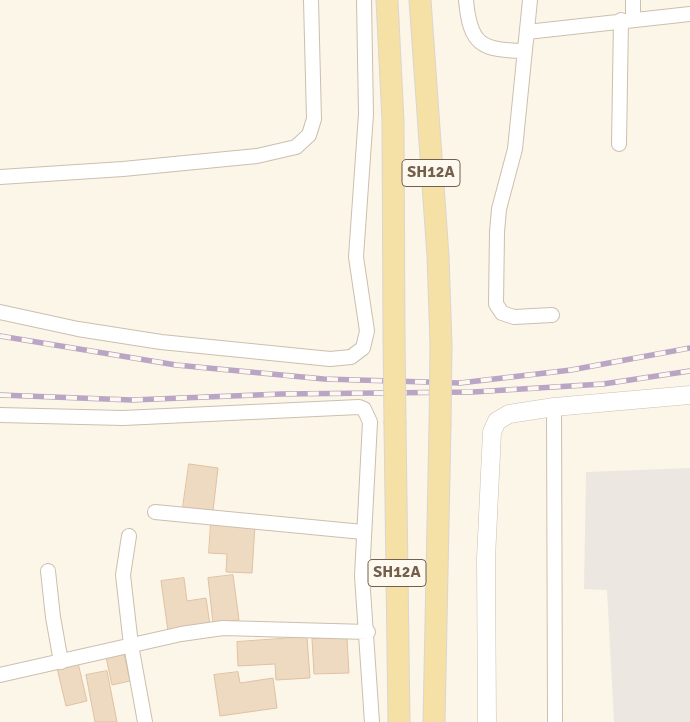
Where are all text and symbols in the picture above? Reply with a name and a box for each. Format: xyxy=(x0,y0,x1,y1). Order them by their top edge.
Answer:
road number: SH12A xyxy=(402,160,460,187)
road number: SH12A xyxy=(368,560,426,586)

